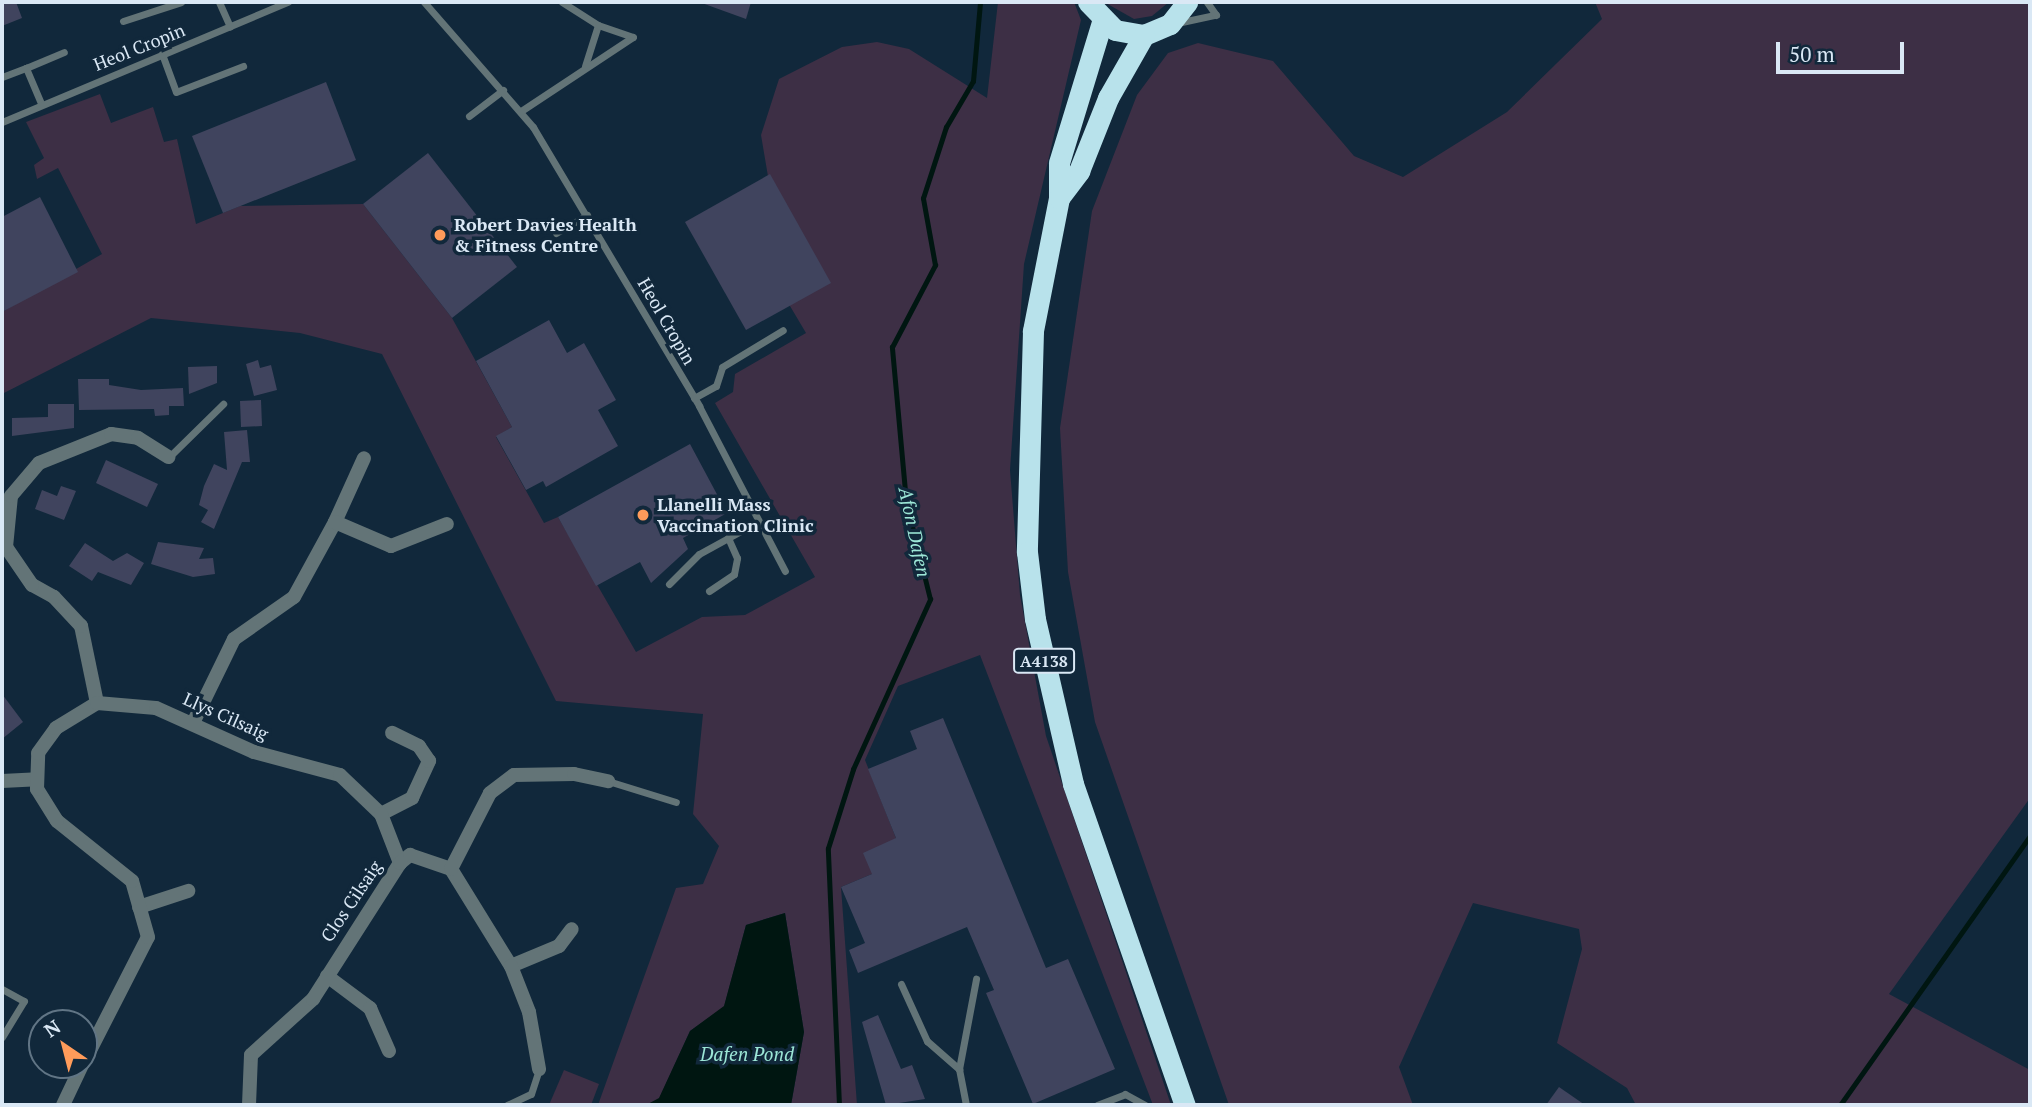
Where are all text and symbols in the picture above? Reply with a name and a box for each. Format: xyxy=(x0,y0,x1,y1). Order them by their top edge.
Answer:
street label: Heol Cropin xyxy=(90,19,188,75)
scale bar xyxy=(1780,28,1908,72)
text: 50 m xyxy=(1789,40,1835,68)
place label: Robert Davies Health & Fitness Centre xyxy=(454,214,637,256)
marker: Robert Davies Health & Fitness Centre xyxy=(432,227,448,243)
street label: Heol Cropin xyxy=(633,274,701,368)
water label: Afon Dafen xyxy=(894,485,936,579)
place label: Llanelli Mass Vaccination Clinic xyxy=(657,494,814,536)
marker: Llanelli Mass Vaccination Clinic xyxy=(635,507,651,523)
road number: A4138 xyxy=(1012,648,1076,674)
street label: Llys Cilsaig xyxy=(180,688,272,744)
street label: Clos Cilsaig xyxy=(316,856,386,946)
north arrow xyxy=(28,1009,98,1079)
text: N xyxy=(39,1014,65,1042)
water label: Dafen Pond xyxy=(700,1043,794,1065)

